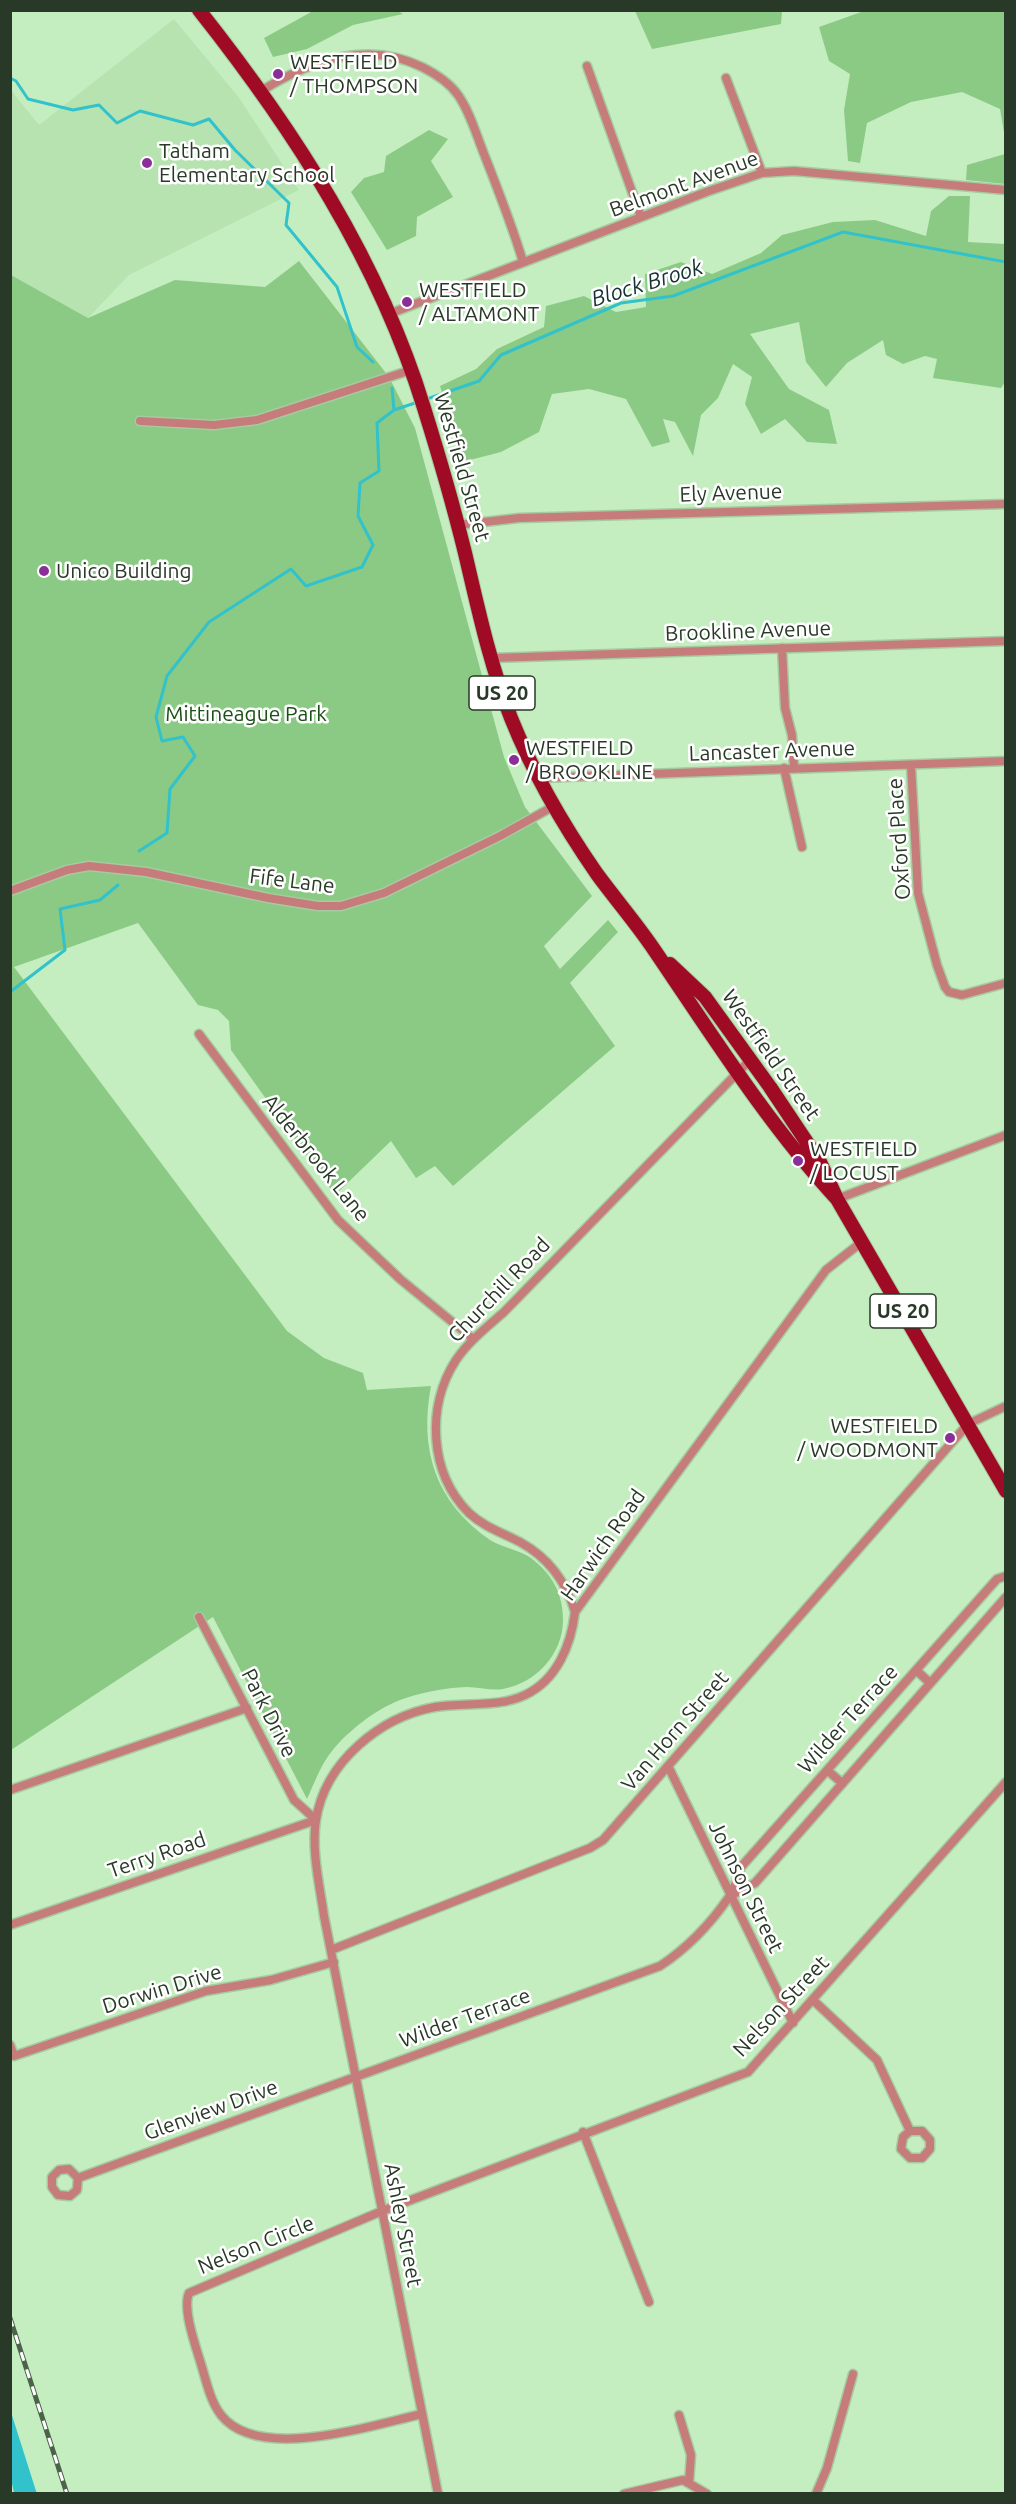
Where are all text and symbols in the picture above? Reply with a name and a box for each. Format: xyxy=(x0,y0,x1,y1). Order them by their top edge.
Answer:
place label: WESTFIELD / THOMPSON xyxy=(290,49,418,99)
marker: WESTFIELD / THOMPSON xyxy=(271,67,285,81)
place label: Tatham Elementary School xyxy=(159,138,335,188)
street label: Belmont Avenue xyxy=(606,145,762,223)
marker: Tatham Elementary School xyxy=(140,156,154,170)
water label: Block Brook xyxy=(588,254,706,312)
place label: WESTFIELD / ALTAMONT xyxy=(419,277,539,327)
marker: WESTFIELD / ALTAMONT xyxy=(400,295,414,309)
street label: Westfield Street xyxy=(429,390,495,544)
street label: Ely Avenue xyxy=(679,479,783,507)
place label: Unico Building xyxy=(56,558,192,584)
marker: Unico Building xyxy=(37,564,51,578)
street label: Brookline Avenue xyxy=(665,616,831,646)
road number: US 20 xyxy=(469,676,535,710)
park label: Mittineague Park xyxy=(165,701,327,727)
place label: WESTFIELD / BROOKLINE xyxy=(526,735,653,785)
street label: Lancaster Avenue xyxy=(688,736,856,766)
marker: WESTFIELD / BROOKLINE xyxy=(507,753,521,767)
street label: Oxford Place xyxy=(882,777,916,901)
street label: Fife Lane xyxy=(248,863,336,899)
street label: Westfield Street xyxy=(717,985,825,1125)
street label: Alderbrook Lane xyxy=(257,1089,375,1227)
place label: WESTFIELD / LOCUST xyxy=(810,1136,918,1186)
marker: WESTFIELD / LOCUST xyxy=(791,1154,805,1168)
street label: Churchill Road xyxy=(443,1232,555,1348)
road number: US 20 xyxy=(870,1294,936,1328)
place label: WESTFIELD / WOODMONT xyxy=(797,1413,938,1463)
marker: WESTFIELD / WOODMONT xyxy=(943,1431,957,1445)
street label: Harwich Road xyxy=(555,1484,651,1606)
street label: Wilder Terrace xyxy=(793,1660,903,1778)
street label: Park Drive xyxy=(236,1664,302,1762)
street label: Van Horn Street xyxy=(616,1666,734,1796)
street label: Johnson Street xyxy=(703,1817,789,1957)
street label: Terry Road xyxy=(105,1826,209,1884)
street label: Nelson Street xyxy=(728,1950,834,2062)
street label: Dorwin Drive xyxy=(99,1959,225,2019)
street label: Wilder Terrace xyxy=(396,1983,534,2053)
street label: Glenview Drive xyxy=(141,2074,281,2146)
street label: Ashley Street xyxy=(379,2161,427,2289)
street label: Nelson Circle xyxy=(194,2210,318,2280)

